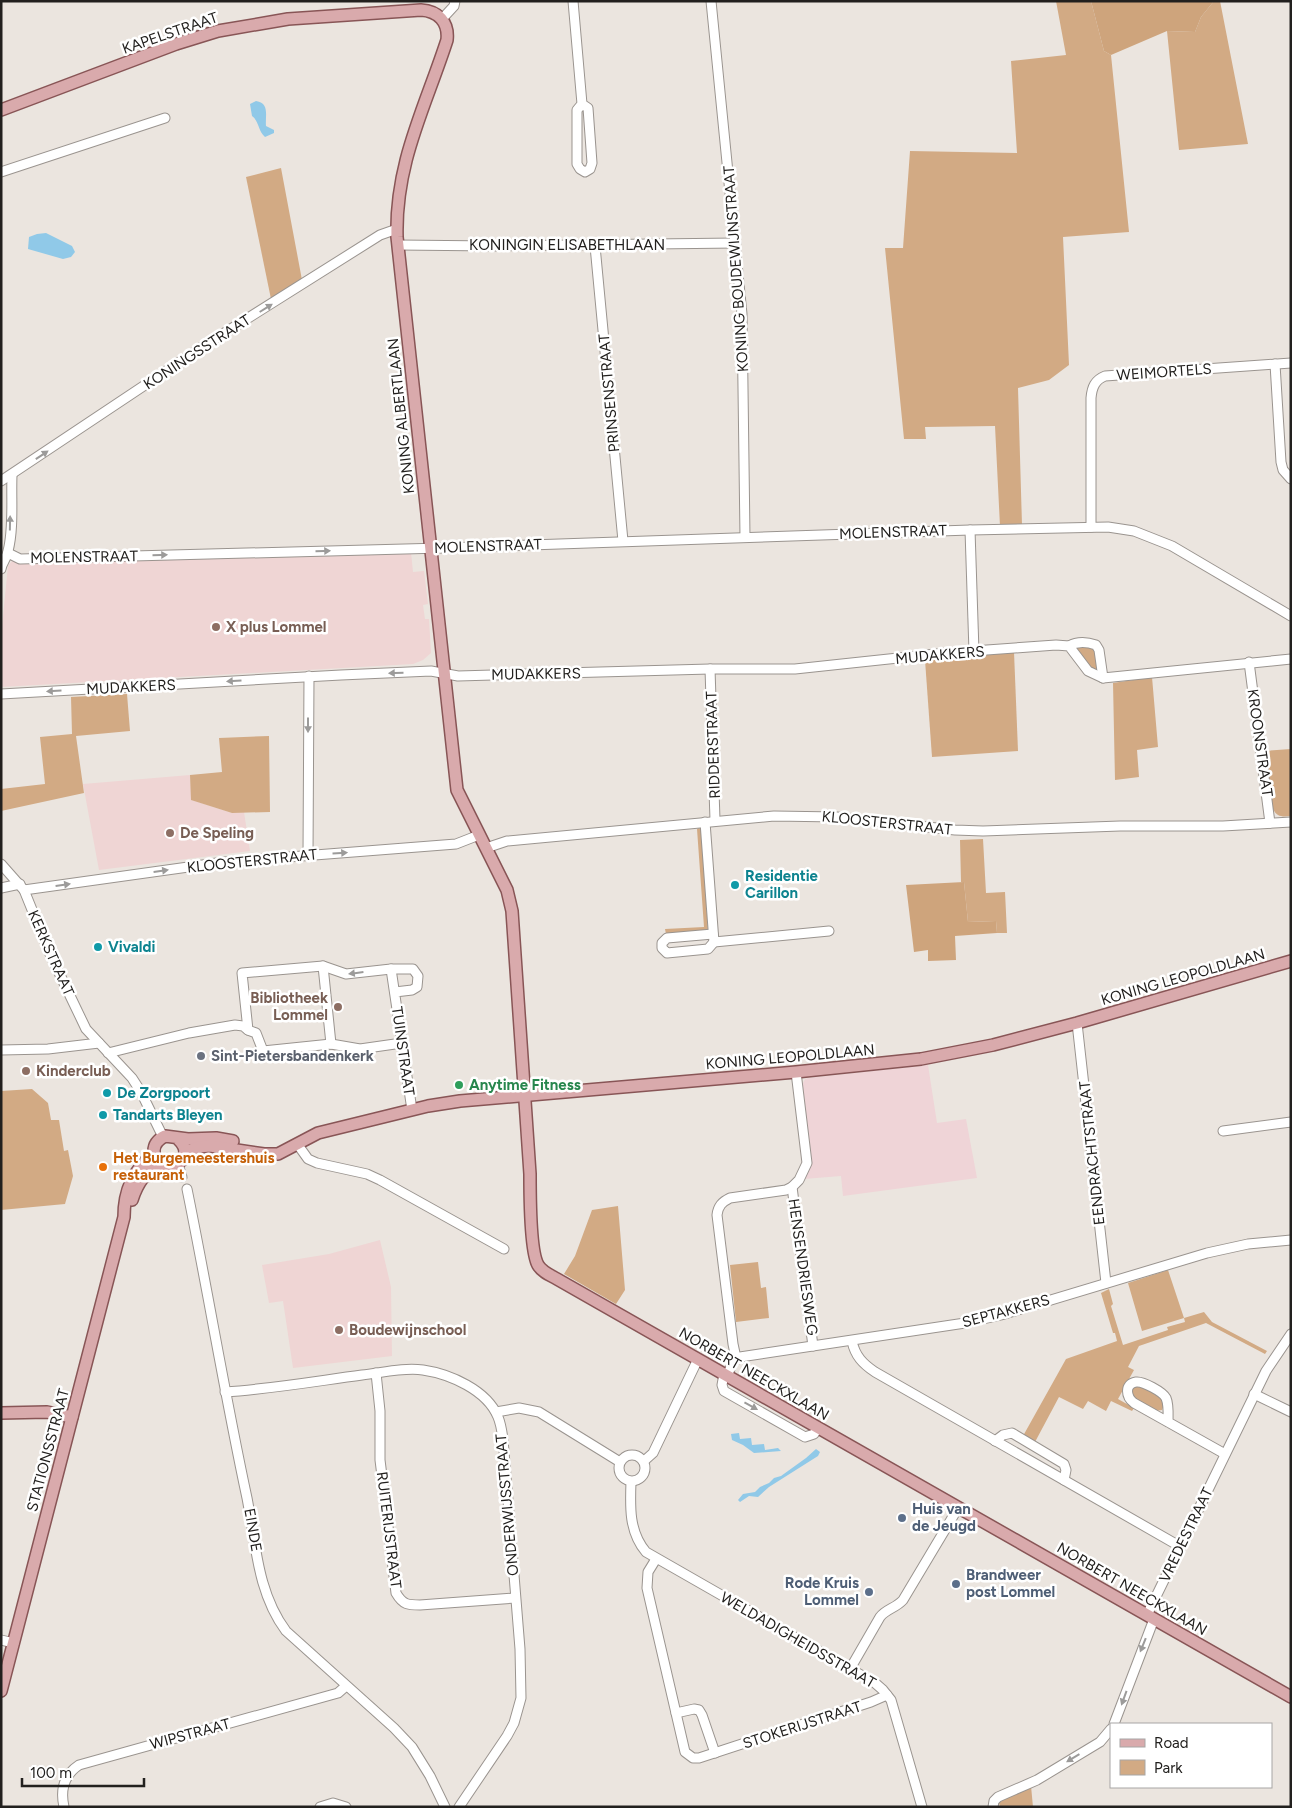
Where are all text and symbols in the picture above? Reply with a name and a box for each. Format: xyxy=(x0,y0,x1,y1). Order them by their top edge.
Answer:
street label: KAPELSTRAAT xyxy=(120,8,221,58)
street label: KONING BOUDEWIJNSTRAAT xyxy=(720,164,752,373)
street label: KONINGIN ELISABETHLAAN xyxy=(469,236,665,254)
one-way arrow xyxy=(259,303,272,312)
street label: KONINGSSTRAAT xyxy=(140,310,254,393)
street label: PRINSENSTRAAT xyxy=(595,332,623,453)
street label: KONING ALBERTLAAN xyxy=(384,337,418,495)
street label: WEIMORTELS xyxy=(1116,360,1212,384)
one-way arrow xyxy=(35,450,49,459)
one-way arrow xyxy=(7,515,15,531)
street label: MOLENSTRAAT xyxy=(839,521,948,543)
street label: MOLENSTRAAT xyxy=(434,535,543,557)
street label: MOLENSTRAAT xyxy=(30,547,139,567)
one-way arrow xyxy=(315,547,331,555)
one-way arrow xyxy=(153,551,169,559)
place label: X plus Lommel xyxy=(226,618,326,636)
marker: X plus Lommel xyxy=(210,621,222,633)
street label: MUDAKKERS xyxy=(895,642,985,668)
street label: MUDAKKERS xyxy=(491,664,581,684)
one-way arrow xyxy=(388,669,404,677)
street label: MUDAKKERS xyxy=(86,676,176,698)
one-way arrow xyxy=(226,678,242,686)
one-way arrow xyxy=(46,688,62,696)
street label: KROONSTRAAT xyxy=(1244,688,1277,799)
street label: RIDDERSTRAAT xyxy=(702,690,724,799)
one-way arrow xyxy=(304,717,312,733)
street label: KLOOSTERSTRAAT xyxy=(821,807,954,839)
place label: De Speling xyxy=(180,824,254,842)
marker: De Speling xyxy=(164,827,176,839)
street label: KLOOSTERSTRAAT xyxy=(186,845,319,877)
one-way arrow xyxy=(332,849,348,857)
one-way arrow xyxy=(153,867,169,875)
place label: Residentie Carillon xyxy=(745,867,819,902)
marker: Residentie Carillon xyxy=(729,879,741,891)
one-way arrow xyxy=(55,880,71,888)
street label: KERKSTRAAT xyxy=(24,907,78,999)
place label: Vivaldi xyxy=(108,938,155,956)
marker: Vivaldi xyxy=(92,941,104,953)
street label: KONING LEOPOLDLAAN xyxy=(1099,945,1267,1009)
one-way arrow xyxy=(348,969,364,977)
place label: Bibliotheek Lommel xyxy=(250,989,328,1024)
marker: Bibliotheek Lommel xyxy=(332,1001,344,1013)
street label: TUINSTRAAT xyxy=(388,1005,418,1097)
street label: KONING LEOPOLDLAAN xyxy=(705,1041,875,1073)
place label: Sint-Pietersbandenkerk xyxy=(211,1047,374,1065)
marker: Sint-Pietersbandenkerk xyxy=(195,1050,207,1062)
place label: Kinderclub xyxy=(36,1062,111,1080)
marker: Kinderclub xyxy=(20,1065,32,1077)
place label: Anytime Fitness xyxy=(469,1076,581,1094)
marker: Anytime Fitness xyxy=(453,1079,465,1091)
street label: EENDRACHTSTRAAT xyxy=(1075,1079,1109,1226)
place label: De Zorgpoort xyxy=(117,1084,210,1102)
marker: De Zorgpoort xyxy=(101,1087,113,1099)
place label: Tandarts Bleyen xyxy=(113,1106,223,1124)
marker: Tandarts Bleyen xyxy=(97,1109,109,1121)
place label: Het Burgemeestershuis restaurant xyxy=(113,1149,274,1184)
marker: Het Burgemeestershuis restaurant xyxy=(97,1161,109,1173)
street label: HENSENDRIESWEG xyxy=(784,1197,822,1337)
street label: SEPTAKKERS xyxy=(960,1291,1052,1331)
place label: Boudewijnschool xyxy=(349,1321,467,1339)
marker: Boudewijnschool xyxy=(333,1324,345,1336)
street label: NORBERT NEECKXLAAN xyxy=(676,1324,832,1424)
street label: STATIONSSTRAAT xyxy=(23,1386,73,1513)
one-way arrow xyxy=(745,1402,758,1411)
street label: ONDERWIJSSTRAAT xyxy=(492,1433,522,1577)
street label: RUITERIJSTRAAT xyxy=(373,1470,405,1590)
street label: VREDESTRAAT xyxy=(1155,1484,1217,1585)
place label: Huis van de Jeugd xyxy=(912,1500,976,1535)
street label: EINDE xyxy=(240,1507,266,1553)
marker: Huis van de Jeugd xyxy=(896,1512,908,1524)
street label: NORBERT NEECKXLAAN xyxy=(1054,1539,1210,1639)
place label: Brandweer post Lommel xyxy=(966,1566,1055,1601)
place label: Rode Kruis Lommel xyxy=(785,1574,859,1609)
marker: Brandweer post Lommel xyxy=(950,1578,962,1590)
marker: Rode Kruis Lommel xyxy=(863,1586,875,1598)
street label: WELDADIGHEIDSSTRAAT xyxy=(717,1588,879,1692)
one-way arrow xyxy=(1139,1638,1147,1653)
one-way arrow xyxy=(1120,1690,1127,1705)
street label: STOKERIJSTRAAT xyxy=(740,1697,864,1753)
street label: WIPSTRAAT xyxy=(148,1714,233,1753)
legend xyxy=(1110,1723,1272,1788)
text: Road xyxy=(1154,1734,1189,1752)
one-way arrow xyxy=(1067,1754,1080,1763)
scale bar xyxy=(22,1756,145,1788)
text: Park xyxy=(1154,1759,1183,1777)
text: 100 m xyxy=(30,1764,72,1782)

